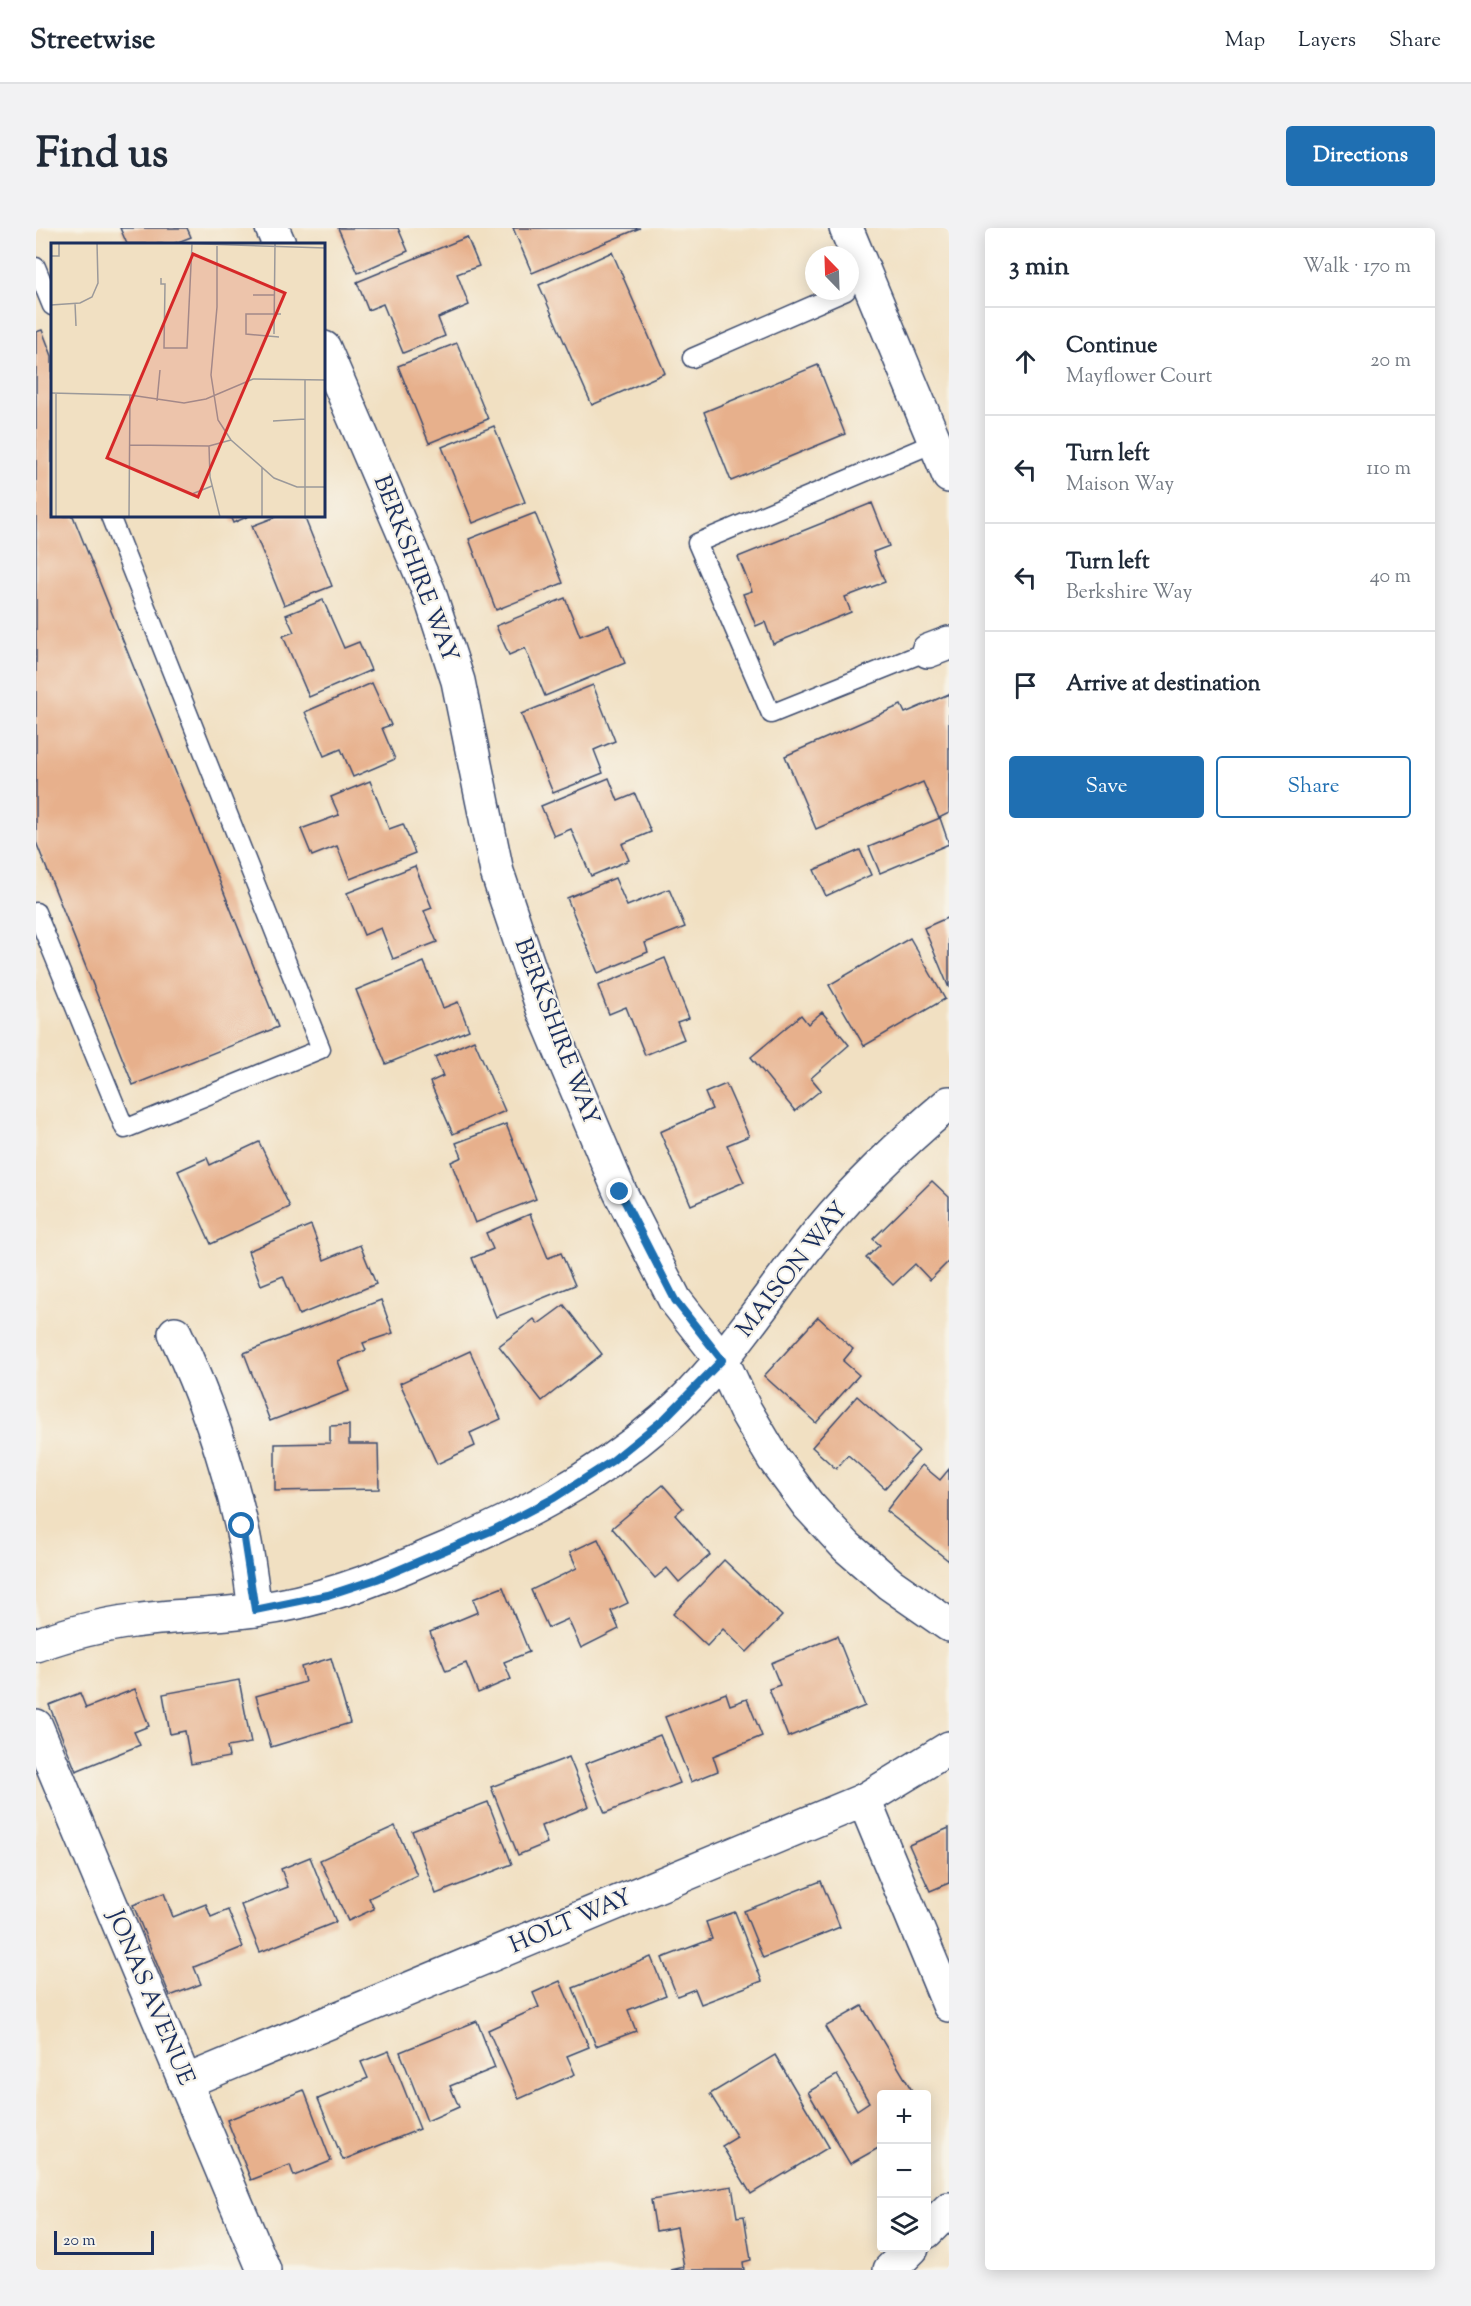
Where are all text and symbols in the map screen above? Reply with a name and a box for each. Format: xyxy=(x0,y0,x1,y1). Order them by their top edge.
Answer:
text: Streetwise xyxy=(30,21,155,61)
text: Map xyxy=(1225,26,1265,56)
text: Layers xyxy=(1298,26,1356,56)
text: Share xyxy=(1389,26,1441,56)
text: Find us xyxy=(36,126,168,186)
button: Directions xyxy=(1286,126,1435,186)
inset map xyxy=(51,243,326,518)
north arrow xyxy=(805,246,859,300)
text: 3 min xyxy=(1009,249,1069,286)
text: Walk · 170 m xyxy=(1303,253,1411,282)
text: Continue xyxy=(1066,331,1157,363)
icon: ahead xyxy=(1009,345,1042,378)
text: 20 m xyxy=(1370,347,1411,376)
text: Mayflower Court xyxy=(1066,363,1212,392)
text: Turn left xyxy=(1066,439,1149,471)
icon: left xyxy=(1009,453,1042,486)
text: 110 m xyxy=(1366,455,1411,484)
street label: BERKSHIRE WAY xyxy=(364,470,466,668)
text: Maison Way xyxy=(1066,471,1174,500)
text: Turn left xyxy=(1066,547,1149,579)
icon: left xyxy=(1009,561,1042,594)
text: 40 m xyxy=(1370,563,1411,592)
text: Berkshire Way xyxy=(1066,579,1192,608)
icon: arrive xyxy=(1009,669,1042,702)
text: Arrive at destination xyxy=(1066,669,1261,701)
button: Save xyxy=(1009,756,1204,818)
button: Share xyxy=(1216,756,1411,818)
street label: BERKSHIRE WAY xyxy=(505,933,607,1131)
route end xyxy=(606,1178,632,1204)
street label: MAISON WAY xyxy=(729,1195,857,1345)
route start xyxy=(228,1512,254,1538)
street label: HOLT WAY xyxy=(504,1881,638,1963)
street label: JONAS AVENUE xyxy=(97,1903,202,2091)
map controls xyxy=(877,2090,931,2252)
button: + xyxy=(877,2090,931,2144)
button: − xyxy=(877,2144,931,2198)
button: layers xyxy=(877,2198,931,2252)
scale bar xyxy=(54,2228,154,2256)
text: 20 m xyxy=(63,2230,96,2253)

